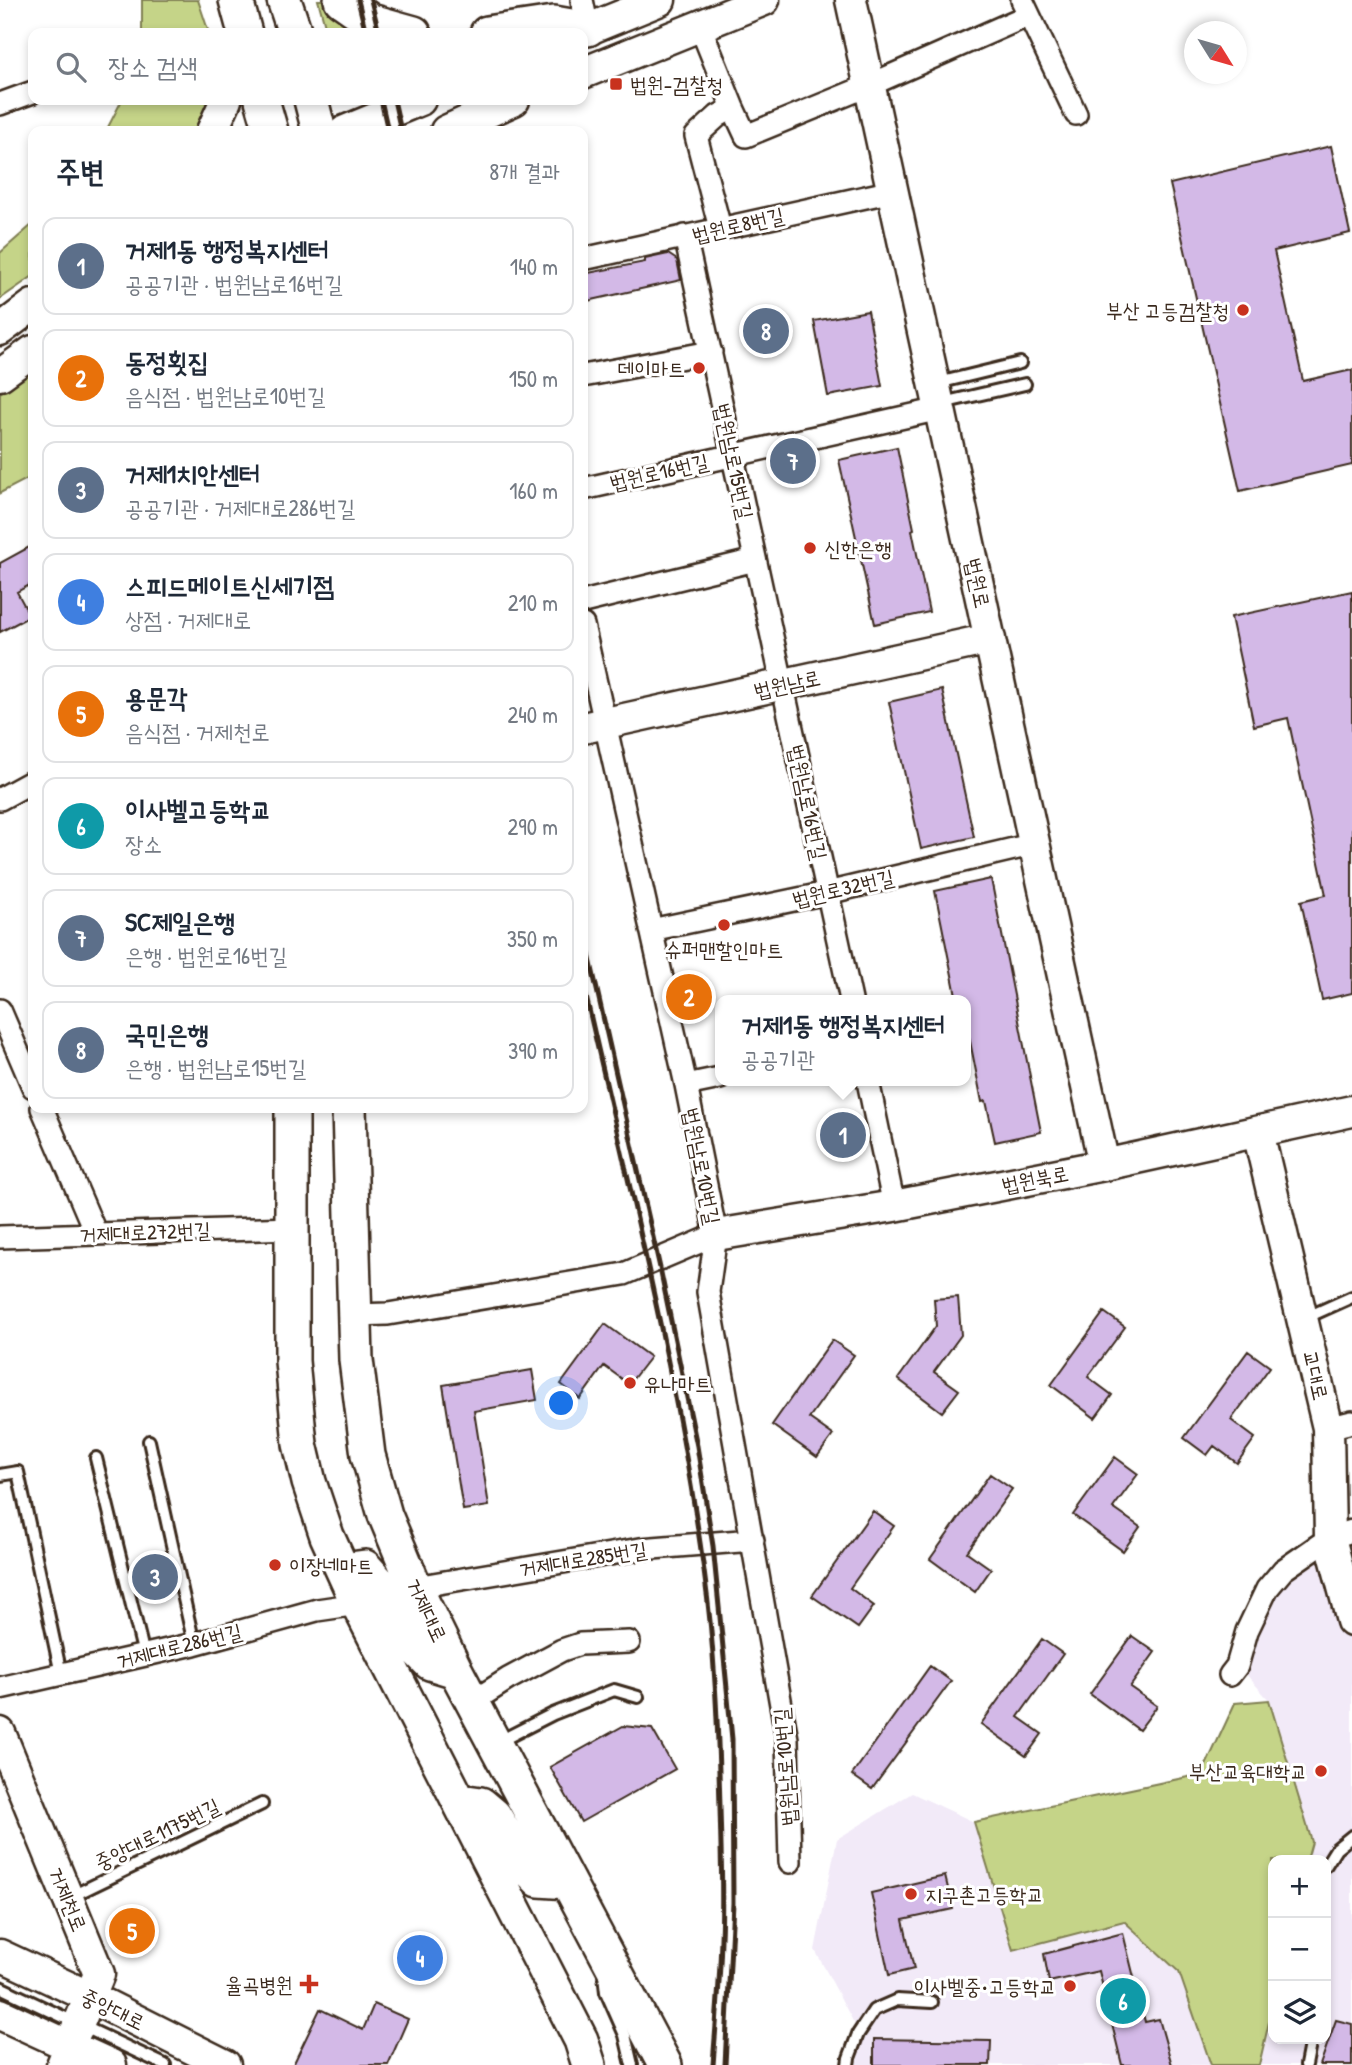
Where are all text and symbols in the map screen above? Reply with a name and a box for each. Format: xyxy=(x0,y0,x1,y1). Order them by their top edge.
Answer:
north arrow xyxy=(1184,21,1247,84)
search box xyxy=(28,28,588,105)
icon: search xyxy=(52,48,90,86)
text: 장소 검색 xyxy=(108,49,198,84)
place label: 법원-검찰청 xyxy=(630,70,723,99)
marker: 법원-검찰청 xyxy=(608,76,624,92)
text: 주변 xyxy=(56,151,104,191)
text: 8개 결과 xyxy=(489,156,560,187)
street label: 법원로8번길 xyxy=(689,200,787,250)
text: 거제1동 행정복지센터 xyxy=(125,232,329,267)
text: 1 xyxy=(77,251,85,282)
text: 140 m xyxy=(510,251,558,282)
text: 공공기관 · 법원남로16번길 xyxy=(125,268,343,299)
place label: 부산 고등검찰청 xyxy=(1106,296,1229,325)
marker: 부산 고등검찰청 xyxy=(1235,302,1251,318)
pin: 8 xyxy=(743,305,789,357)
text: 동정횟집 xyxy=(125,344,209,379)
place label: 데이마트 xyxy=(617,354,685,383)
marker: 데이마트 xyxy=(691,360,707,376)
text: 2 xyxy=(76,363,86,394)
text: 150 m xyxy=(509,363,558,394)
text: 음식점 · 법원남로10번길 xyxy=(125,380,325,411)
street label: 법원남로15번길 xyxy=(708,400,760,522)
pin: 7 xyxy=(770,435,816,487)
street label: 법원로16번길 xyxy=(607,447,711,497)
text: 거제1치안센터 xyxy=(125,456,260,491)
text: 3 xyxy=(76,475,86,506)
text: 160 m xyxy=(509,475,558,506)
text: 공공기관 · 거제대로286번길 xyxy=(125,492,355,523)
place label: 신한은행 xyxy=(824,534,892,563)
marker: 신한은행 xyxy=(802,540,818,556)
street label: 법원로 xyxy=(959,555,997,611)
text: 스피드메이트신세기점 xyxy=(125,568,334,603)
text: 4 xyxy=(77,587,85,618)
text: 210 m xyxy=(508,587,558,618)
text: 상점 · 거제대로 xyxy=(125,604,251,635)
street label: 법원남로 xyxy=(751,663,823,705)
text: 용문각 xyxy=(125,680,188,715)
text: 5 xyxy=(76,699,86,730)
text: 240 m xyxy=(507,699,558,730)
text: 음식점 · 거제천로 xyxy=(125,716,270,747)
street label: 법원남로16번길 xyxy=(782,742,834,863)
text: 이사벨고등학교 xyxy=(125,792,271,827)
text: 6 xyxy=(76,811,86,842)
text: 290 m xyxy=(508,811,558,842)
text: 장소 xyxy=(125,828,162,859)
street label: 법원로32번길 xyxy=(789,862,897,914)
text: SC제일은행 xyxy=(125,904,235,939)
marker: 슈퍼맨할인마트 xyxy=(716,917,732,933)
text: 7 xyxy=(75,923,87,954)
text: 350 m xyxy=(507,923,558,954)
place label: 슈퍼맨할인마트 xyxy=(665,935,783,964)
text: 은행 · 법원로16번길 xyxy=(125,940,287,971)
pin: 2 xyxy=(666,971,712,1023)
popup xyxy=(715,995,971,1086)
text: 거제1동 행정복지센터 xyxy=(741,1007,945,1042)
text: 국민은행 xyxy=(125,1016,209,1051)
text: 8 xyxy=(76,1035,86,1066)
text: 390 m xyxy=(508,1035,558,1066)
text: 공공기관 xyxy=(741,1043,815,1074)
text: 은행 · 법원남로15번길 xyxy=(125,1052,306,1083)
street label: 법원남로10번길 xyxy=(676,1105,728,1227)
pin: 1 xyxy=(820,1109,866,1161)
street label: 법원북로 xyxy=(999,1158,1071,1200)
street label: 거제대로272번길 xyxy=(79,1215,211,1249)
street label: 교대로 xyxy=(1296,1347,1336,1403)
place label: 유나마트 xyxy=(644,1369,712,1398)
marker: 유나마트 xyxy=(622,1375,638,1391)
your location xyxy=(544,1386,578,1420)
street label: 거제대로285번길 xyxy=(517,1535,649,1583)
pin: 3 xyxy=(132,1551,178,1603)
place label: 이장네마트 xyxy=(289,1551,374,1580)
marker: 이장네마트 xyxy=(267,1557,283,1573)
street label: 거제대로 xyxy=(400,1573,454,1647)
street label: 거제대로286번길 xyxy=(113,1616,245,1676)
street label: 법원남로10번길 xyxy=(766,1707,804,1827)
place label: 부산교육대학교 xyxy=(1189,1757,1307,1786)
marker: 부산교육대학교 xyxy=(1313,1763,1329,1779)
street label: 중앙대로1175번길 xyxy=(90,1791,225,1877)
map controls xyxy=(1268,1855,1331,2044)
button: + xyxy=(1268,1855,1331,1918)
street label: 거제천로 xyxy=(42,1862,94,1936)
place label: 지구촌고등학교 xyxy=(925,1880,1043,1909)
marker: 지구촌고등학교 xyxy=(903,1886,919,1902)
pin: 5 xyxy=(109,1905,155,1957)
button: − xyxy=(1268,1918,1331,1981)
pin: 4 xyxy=(397,1932,443,1984)
place label: 율곡병원 xyxy=(225,1970,293,1999)
place label: 이사벨중•고등학교 xyxy=(913,1972,1056,2001)
marker: 율곡병원 xyxy=(299,1974,319,1994)
pin: 6 xyxy=(1100,1975,1146,2027)
marker: 이사벨중•고등학교 xyxy=(1062,1978,1078,1994)
street label: 중앙대로 xyxy=(76,1981,150,2037)
button: layers xyxy=(1268,1981,1331,2044)

